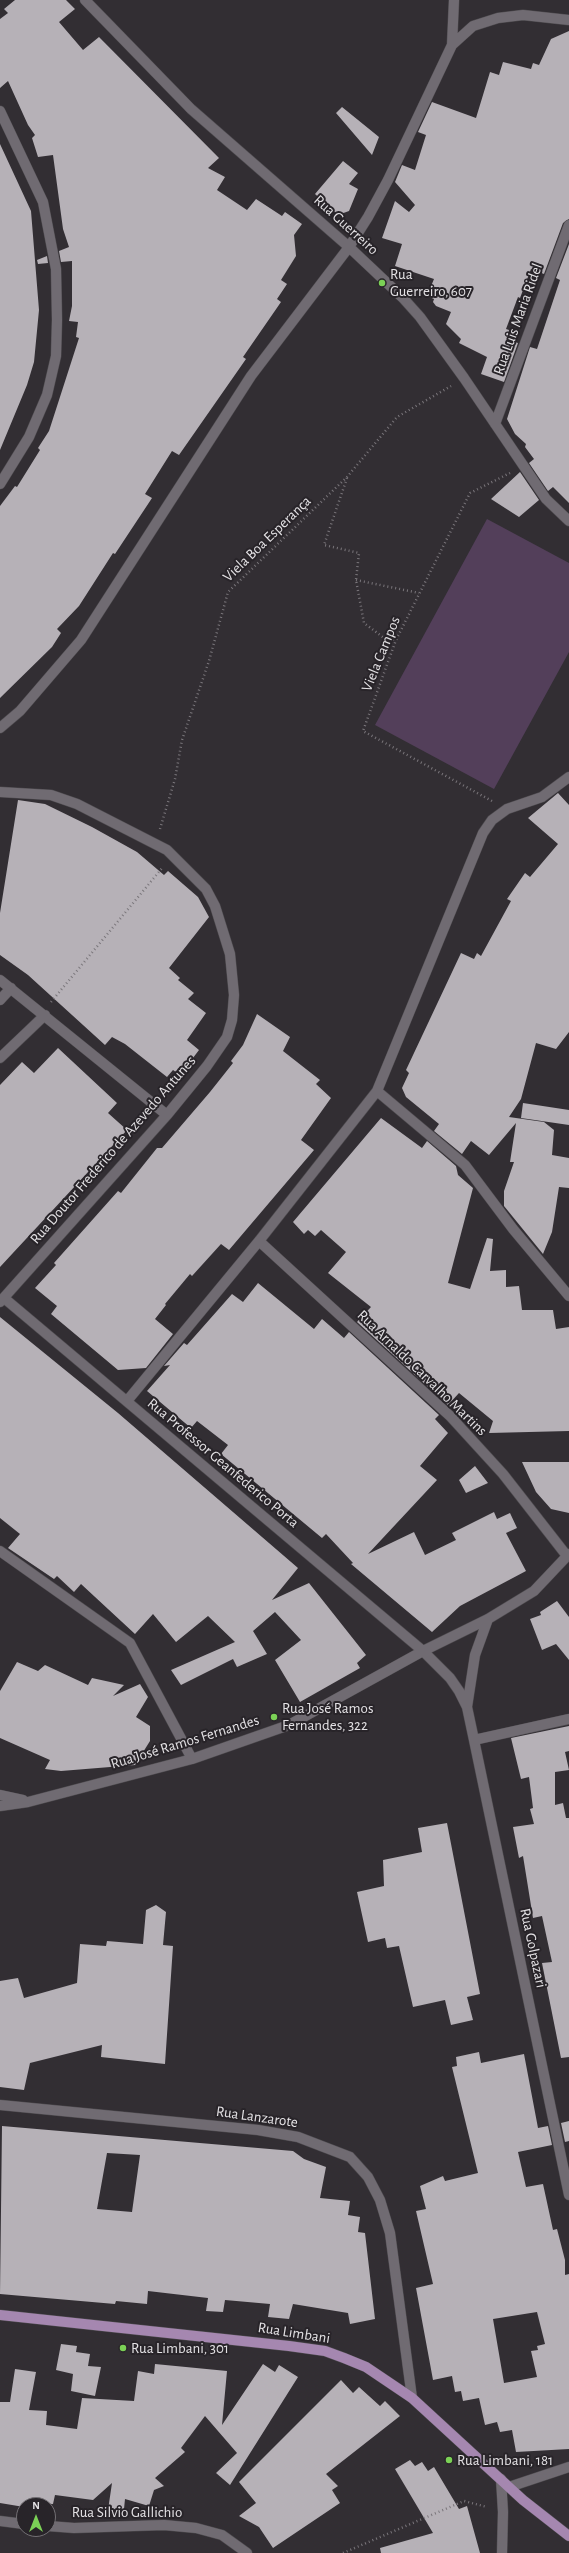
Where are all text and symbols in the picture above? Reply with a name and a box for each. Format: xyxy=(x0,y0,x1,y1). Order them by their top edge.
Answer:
street label: Rua Guerreiro xyxy=(310,191,382,259)
street label: Rua Luis Maria Ridel xyxy=(489,261,547,377)
place label: Rua Guerreiro, 607 xyxy=(390,265,472,300)
marker: Rua Guerreiro, 607 xyxy=(377,278,387,288)
street label: Viela Boa Esperança xyxy=(219,492,315,586)
street label: Viela Campos xyxy=(358,614,404,694)
street label: Rua Doutor Frederico de Azevedo Antunes xyxy=(26,1052,200,1248)
street label: Rua Arnaldo Carvalho Martins xyxy=(353,1306,491,1440)
street label: Rua Professor Geanfederico Porta xyxy=(144,1394,302,1532)
place label: Rua José Ramos Fernandes, 322 xyxy=(282,1699,373,1734)
street label: Rua José Ramos Fernandes xyxy=(109,1711,261,1773)
marker: Rua José Ramos Fernandes, 322 xyxy=(269,1712,279,1722)
street label: Rua Golpazari xyxy=(516,1907,550,1989)
street label: Rua Lanzarote xyxy=(215,2102,299,2132)
street label: Rua Limbani xyxy=(257,2318,331,2348)
place label: Rua Limbani, 301 xyxy=(131,2339,229,2357)
marker: Rua Limbani, 301 xyxy=(118,2343,128,2353)
place label: Rua Limbani, 181 xyxy=(457,2451,553,2469)
marker: Rua Limbani, 181 xyxy=(444,2455,454,2465)
north arrow xyxy=(16,2497,56,2537)
text: N xyxy=(32,2500,40,2511)
street label: Rua Silvio Gallichio xyxy=(72,2503,182,2521)

